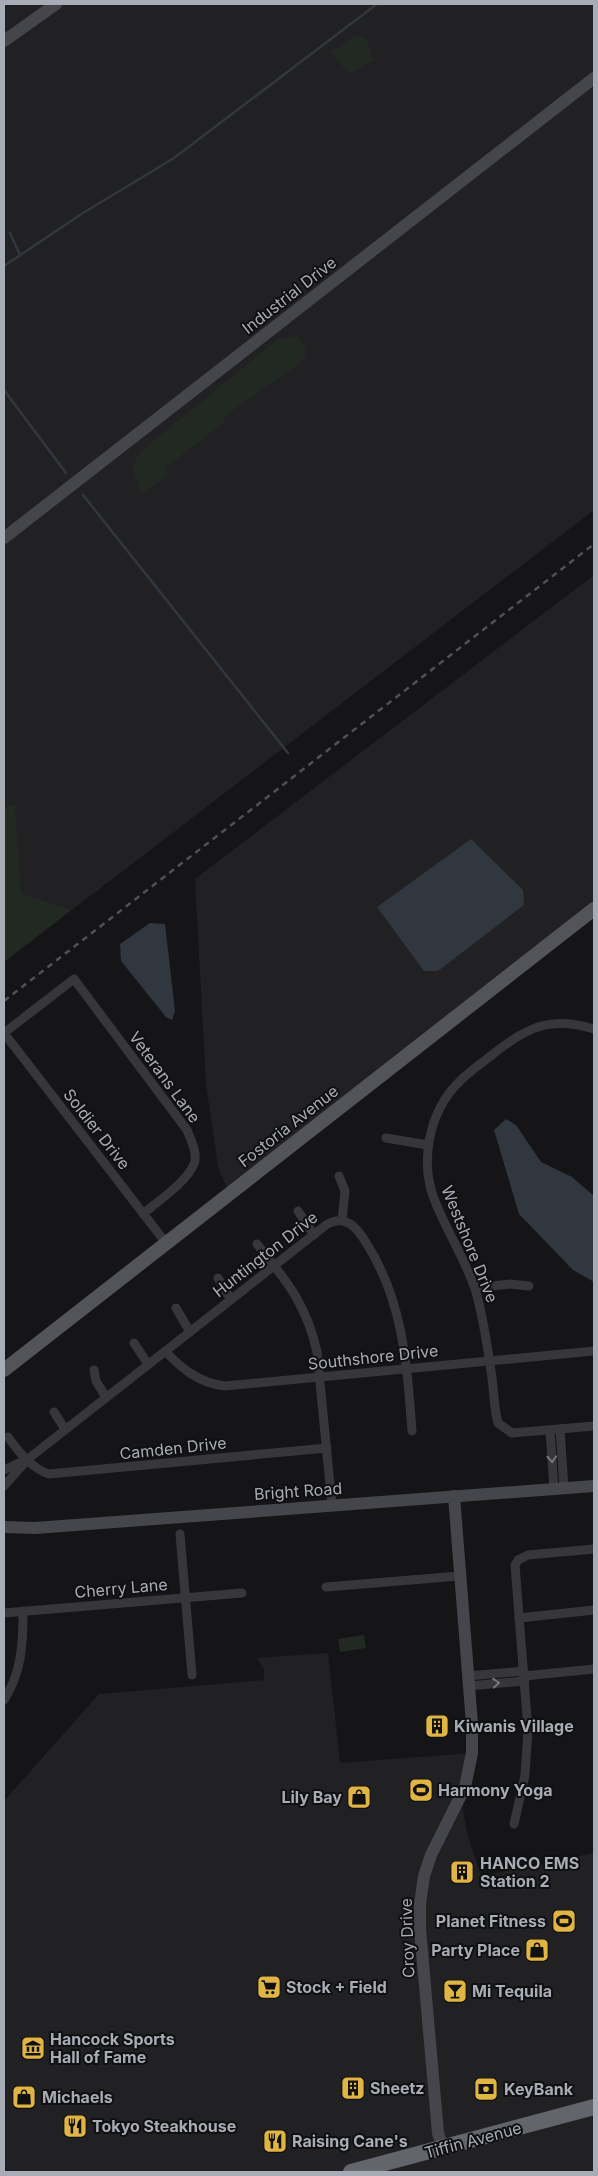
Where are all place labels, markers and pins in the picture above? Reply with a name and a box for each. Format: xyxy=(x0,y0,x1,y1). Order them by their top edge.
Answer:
building icon: Kiwanis Village xyxy=(424,1713,450,1739)
place label: Kiwanis Village xyxy=(454,1716,574,1736)
sports icon: Harmony Yoga xyxy=(408,1777,434,1803)
place label: Harmony Yoga xyxy=(438,1780,553,1800)
shop icon: Lily Bay xyxy=(346,1784,372,1810)
place label: Lily Bay xyxy=(281,1787,342,1807)
place label: HANCO EMS Station 2 xyxy=(480,1853,579,1891)
building icon: HANCO EMS Station 2 xyxy=(449,1859,475,1885)
sports icon: Planet Fitness xyxy=(551,1908,577,1934)
place label: Planet Fitness xyxy=(436,1911,546,1931)
shop icon: Party Place xyxy=(524,1937,550,1963)
place label: Party Place xyxy=(431,1940,520,1960)
supermarket icon: Stock + Field xyxy=(256,1974,282,2000)
place label: Stock + Field xyxy=(286,1977,387,1997)
bar icon: Mi Tequila xyxy=(442,1978,468,2004)
place label: Mi Tequila xyxy=(472,1981,552,2001)
place label: Hancock Sports Hall of Fame xyxy=(50,2029,175,2067)
museum icon: Hancock Sports Hall of Fame xyxy=(20,2035,46,2061)
building icon: Sheetz xyxy=(340,2075,366,2101)
bank icon: KeyBank xyxy=(473,2076,499,2102)
place label: Sheetz xyxy=(370,2078,425,2098)
place label: KeyBank xyxy=(504,2079,574,2099)
shop icon: Michaels xyxy=(11,2084,37,2110)
place label: Michaels xyxy=(42,2087,113,2107)
restaurant icon: Tokyo Steakhouse xyxy=(62,2113,88,2139)
place label: Tokyo Steakhouse xyxy=(92,2116,236,2136)
restaurant icon: Raising Cane's xyxy=(262,2128,288,2154)
place label: Raising Cane's xyxy=(292,2131,408,2151)

